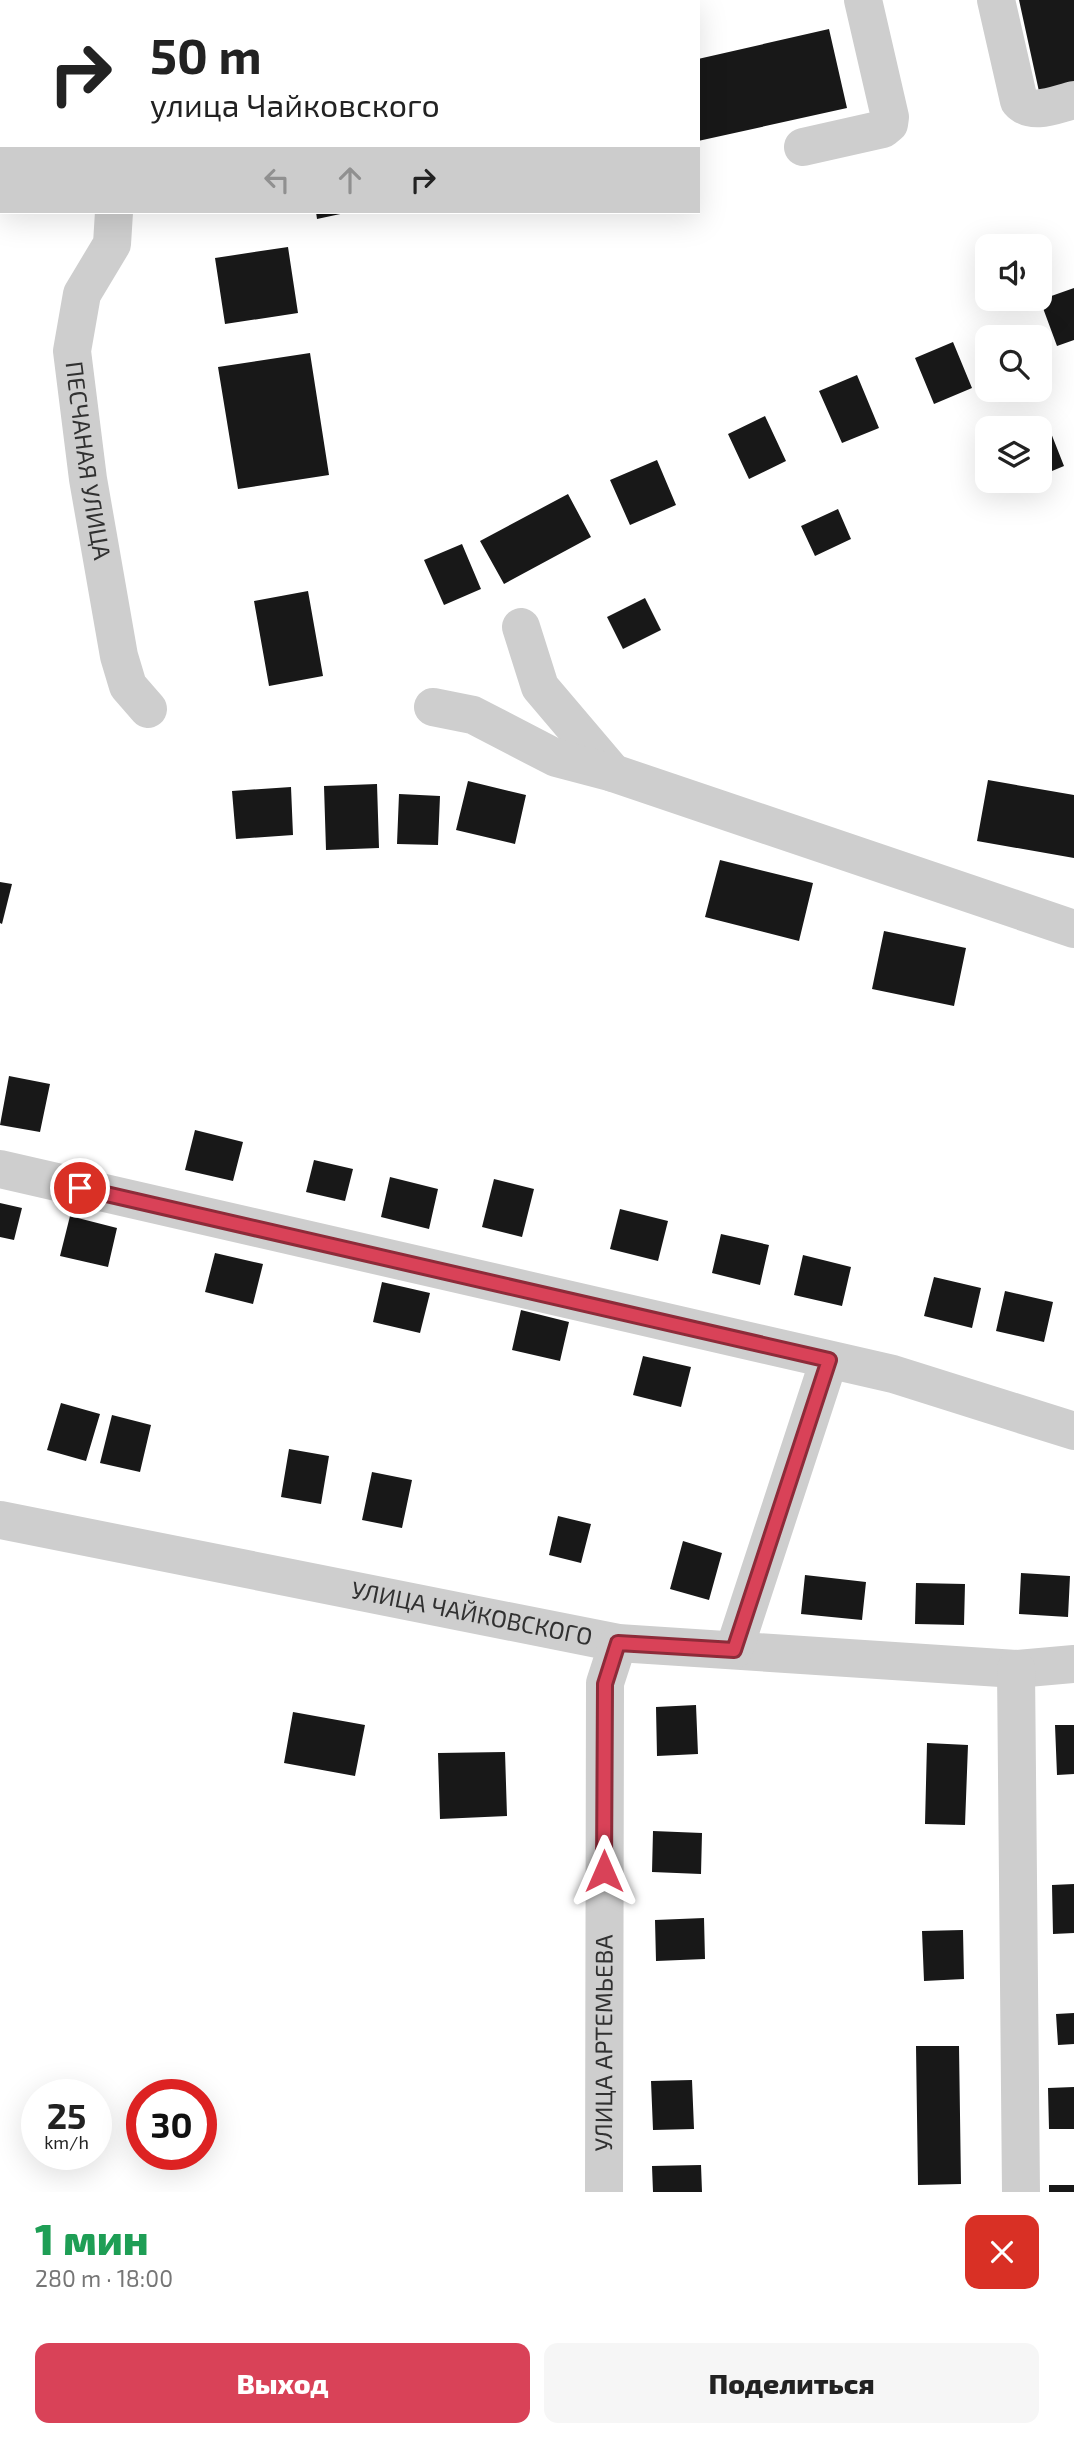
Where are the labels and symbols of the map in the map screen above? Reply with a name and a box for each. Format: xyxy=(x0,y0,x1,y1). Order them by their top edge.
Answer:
street label: ПЕСЧАНАЯ УЛИЦА xyxy=(60,360,118,562)
pin xyxy=(50,1158,110,1218)
street label: УЛИЦА ЧАЙКОВСКОГО xyxy=(349,1574,595,1651)
position arrow xyxy=(567,1834,641,1908)
street label: УЛИЦА АРТЕМЬЕВА xyxy=(588,1935,618,2151)
speed limit sign: 30 xyxy=(126,2079,217,2170)

